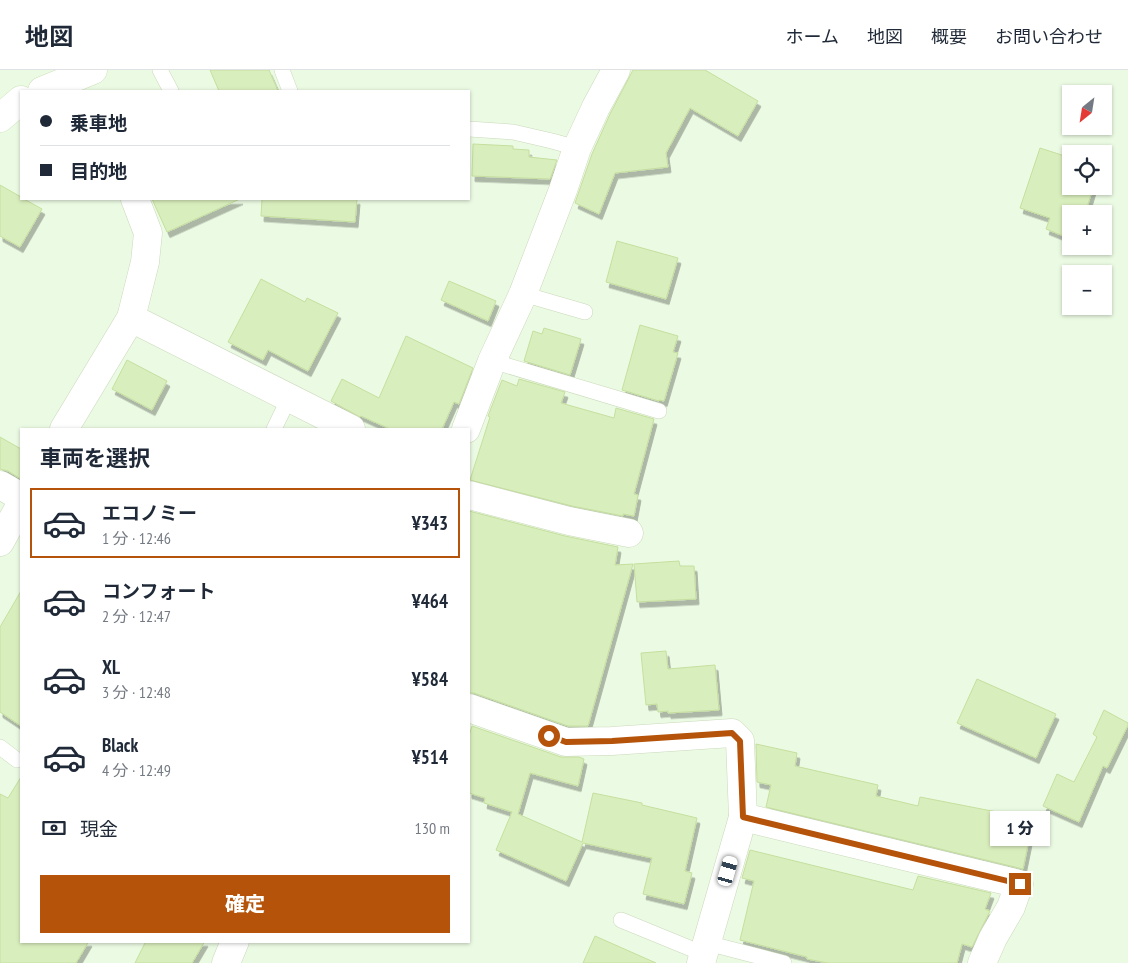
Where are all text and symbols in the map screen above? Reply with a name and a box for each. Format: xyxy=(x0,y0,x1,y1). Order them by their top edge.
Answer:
text: 地図 xyxy=(25,21,73,52)
text: ホーム xyxy=(786,25,839,48)
text: 地図 xyxy=(867,25,903,48)
text: 概要 xyxy=(931,25,967,48)
text: お問い合わせ xyxy=(995,25,1103,48)
north arrow xyxy=(1062,85,1112,135)
map controls xyxy=(1062,85,1112,315)
text: 乗車地 xyxy=(70,111,127,135)
button: locate xyxy=(1062,145,1112,195)
text: 目的地 xyxy=(70,159,127,183)
button: + xyxy=(1062,205,1112,255)
button: − xyxy=(1062,265,1112,315)
text: 車両を選択 xyxy=(40,444,150,472)
icon: car xyxy=(42,501,87,546)
text: エコノミー xyxy=(102,501,197,525)
text: ¥343 xyxy=(412,511,448,535)
text: 1 分 · 12:46 xyxy=(102,528,171,548)
icon: car xyxy=(42,579,87,624)
text: コンフォート xyxy=(102,579,215,603)
text: ¥464 xyxy=(412,589,448,613)
text: 2 分 · 12:47 xyxy=(102,606,171,626)
text: XL xyxy=(102,655,120,679)
icon: car xyxy=(42,657,87,702)
text: ¥584 xyxy=(412,667,448,691)
text: 3 分 · 12:48 xyxy=(102,682,171,702)
route start xyxy=(538,725,560,747)
text: Black xyxy=(102,733,138,757)
icon: car xyxy=(42,735,87,780)
text: ¥514 xyxy=(412,745,448,769)
text: 4 分 · 12:49 xyxy=(102,760,171,780)
callout: 1 分 xyxy=(990,812,1050,846)
icon: cash xyxy=(40,814,68,842)
text: 現金 xyxy=(80,817,118,841)
text: 130 m xyxy=(415,818,450,838)
text: 1 分 xyxy=(1007,818,1033,838)
car xyxy=(716,855,739,887)
route end xyxy=(1009,873,1031,895)
button: 確定 xyxy=(40,875,450,933)

